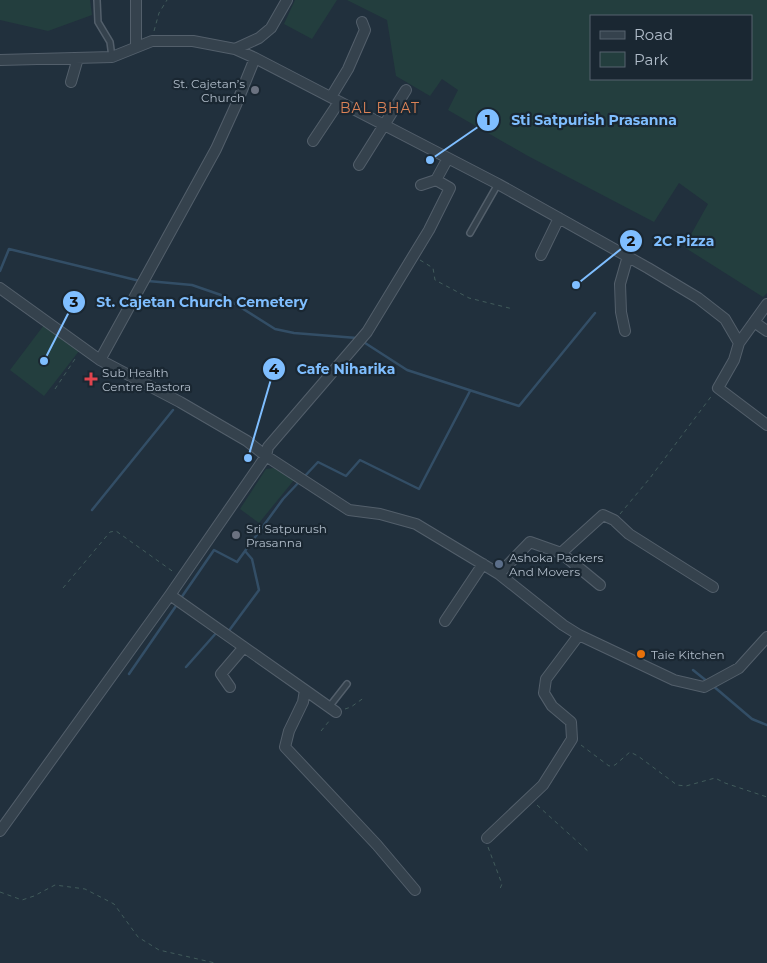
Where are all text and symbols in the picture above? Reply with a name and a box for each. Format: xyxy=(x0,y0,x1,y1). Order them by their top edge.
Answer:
legend xyxy=(590,15,752,80)
text: Road xyxy=(634,25,673,44)
text: Park xyxy=(634,50,668,69)
place label: St. Cajetan’s Church xyxy=(173,76,245,105)
marker: St. Cajetan’s Church xyxy=(249,84,261,96)
district label: BAL BHAT xyxy=(340,99,420,117)
callout: Sti Satpurish Prasanna xyxy=(476,105,686,134)
text: 1 xyxy=(485,110,491,129)
text: Sti Satpurish Prasanna xyxy=(511,111,677,129)
callout: 2C Pizza xyxy=(619,226,725,255)
text: 2 xyxy=(627,231,636,250)
text: 2C Pizza xyxy=(654,232,714,250)
callout: St. Cajetan Church Cemetery xyxy=(62,288,318,317)
text: 3 xyxy=(69,292,79,311)
text: St. Cajetan Church Cemetery xyxy=(96,293,308,311)
callout: Cafe Niharika xyxy=(261,354,405,383)
text: 4 xyxy=(269,359,280,378)
text: Cafe Niharika xyxy=(297,360,395,378)
place label: Sub Health Centre Bastora xyxy=(102,365,191,394)
marker: Sub Health Centre Bastora xyxy=(84,372,98,386)
place label: Sri Satpurush Prasanna xyxy=(246,521,327,550)
marker: Sri Satpurush Prasanna xyxy=(230,529,242,541)
place label: Ashoka Packers And Movers xyxy=(509,550,603,579)
marker: Ashoka Packers And Movers xyxy=(493,558,505,570)
place label: Taie Kitchen xyxy=(651,647,725,662)
marker: Taie Kitchen xyxy=(635,648,647,660)

